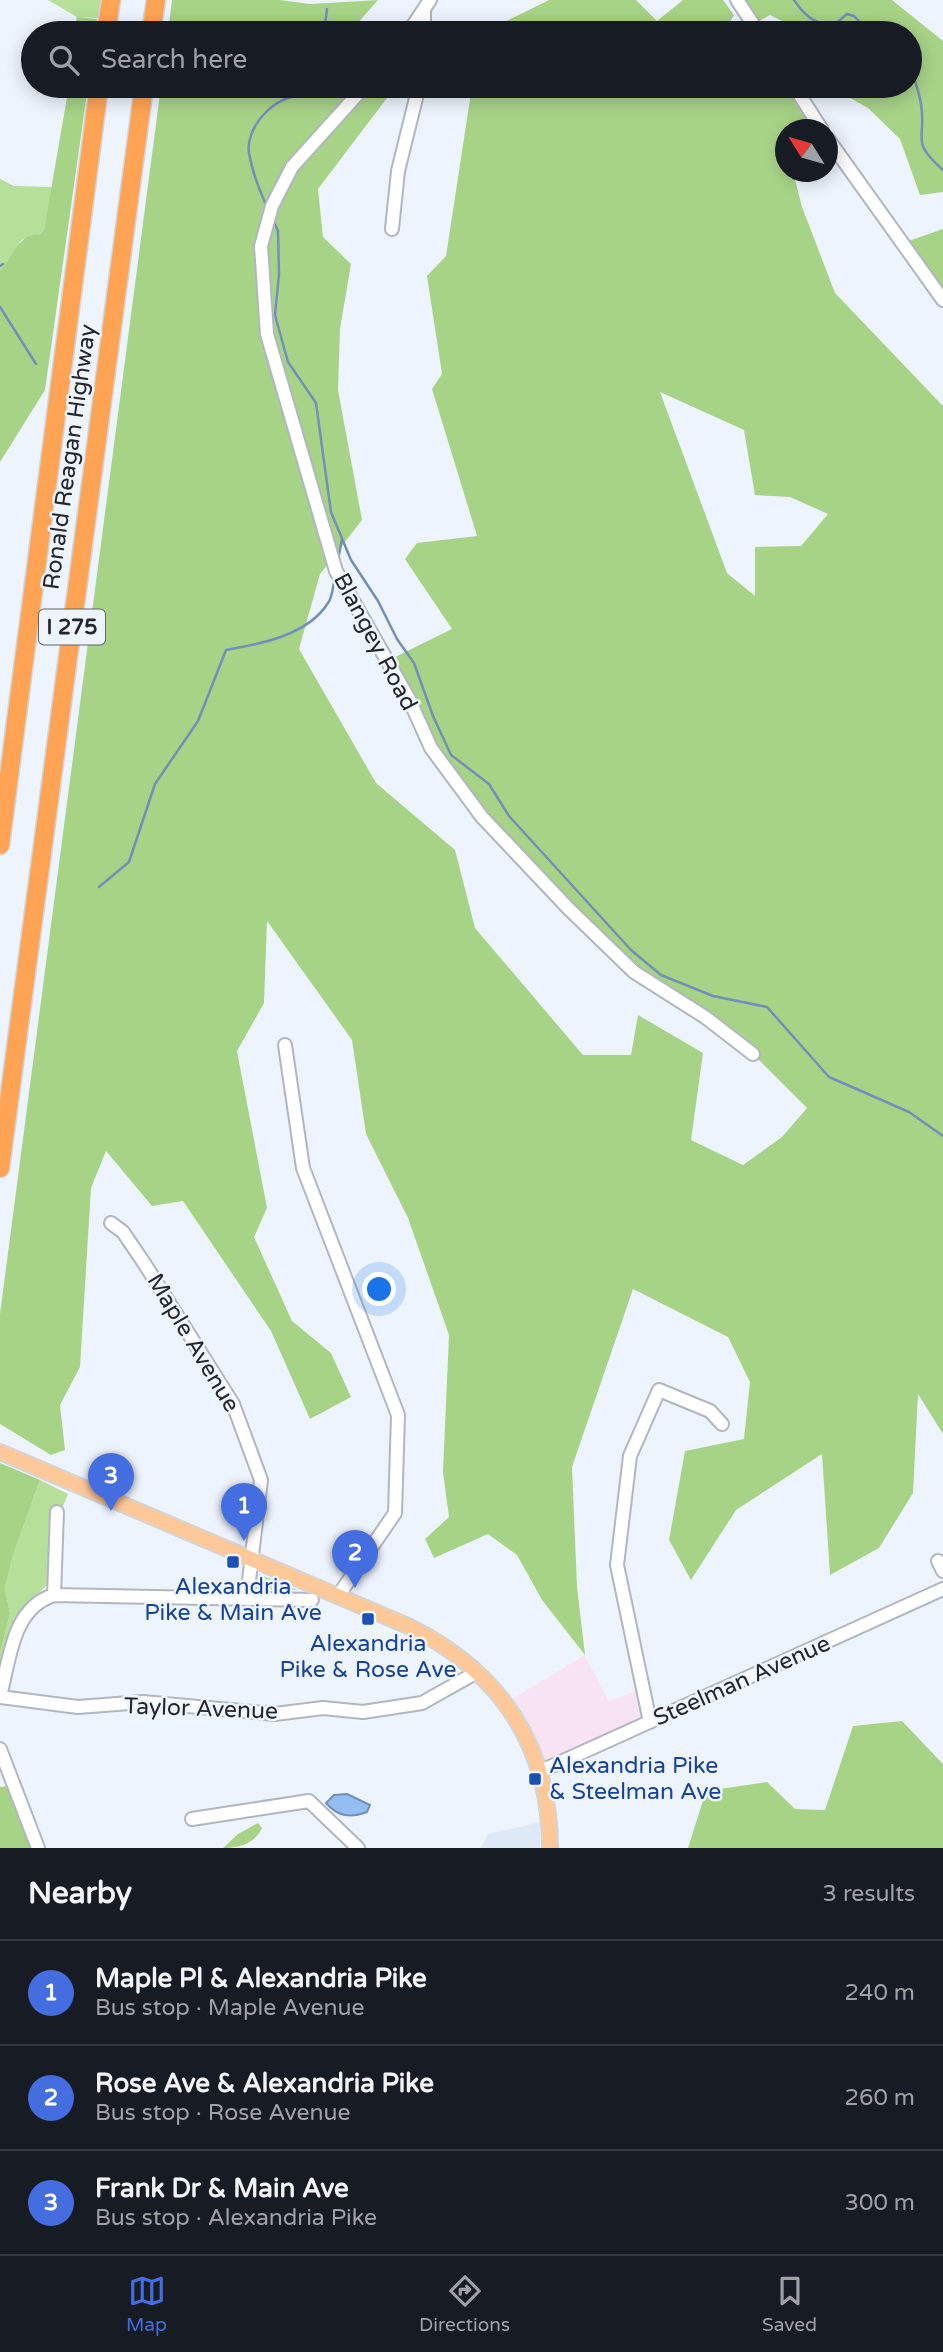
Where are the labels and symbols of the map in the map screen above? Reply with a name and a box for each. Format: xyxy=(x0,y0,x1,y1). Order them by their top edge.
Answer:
north arrow xyxy=(775,119,838,182)
street label: Ronald Reagan Highway xyxy=(38,323,102,591)
street label: Blangey Road xyxy=(327,568,423,716)
road number: I 275 xyxy=(39,610,105,644)
street label: Maple Avenue xyxy=(141,1269,245,1417)
your location xyxy=(362,1272,396,1306)
pin: 3 xyxy=(88,1453,134,1511)
pin: 1 xyxy=(221,1483,267,1541)
pin: 2 xyxy=(332,1530,378,1588)
marker: Alexandria Pike & Main Ave xyxy=(225,1554,241,1570)
place label: Alexandria Pike & Main Ave xyxy=(144,1573,322,1627)
marker: Alexandria Pike & Rose Ave xyxy=(360,1611,376,1627)
street label: Steelman Avenue xyxy=(649,1629,835,1733)
place label: Alexandria Pike & Rose Ave xyxy=(280,1630,456,1684)
street label: Taylor Avenue xyxy=(124,1692,278,1726)
place label: Alexandria Pike & Steelman Ave xyxy=(549,1752,721,1806)
marker: Alexandria Pike & Steelman Ave xyxy=(527,1771,543,1787)

